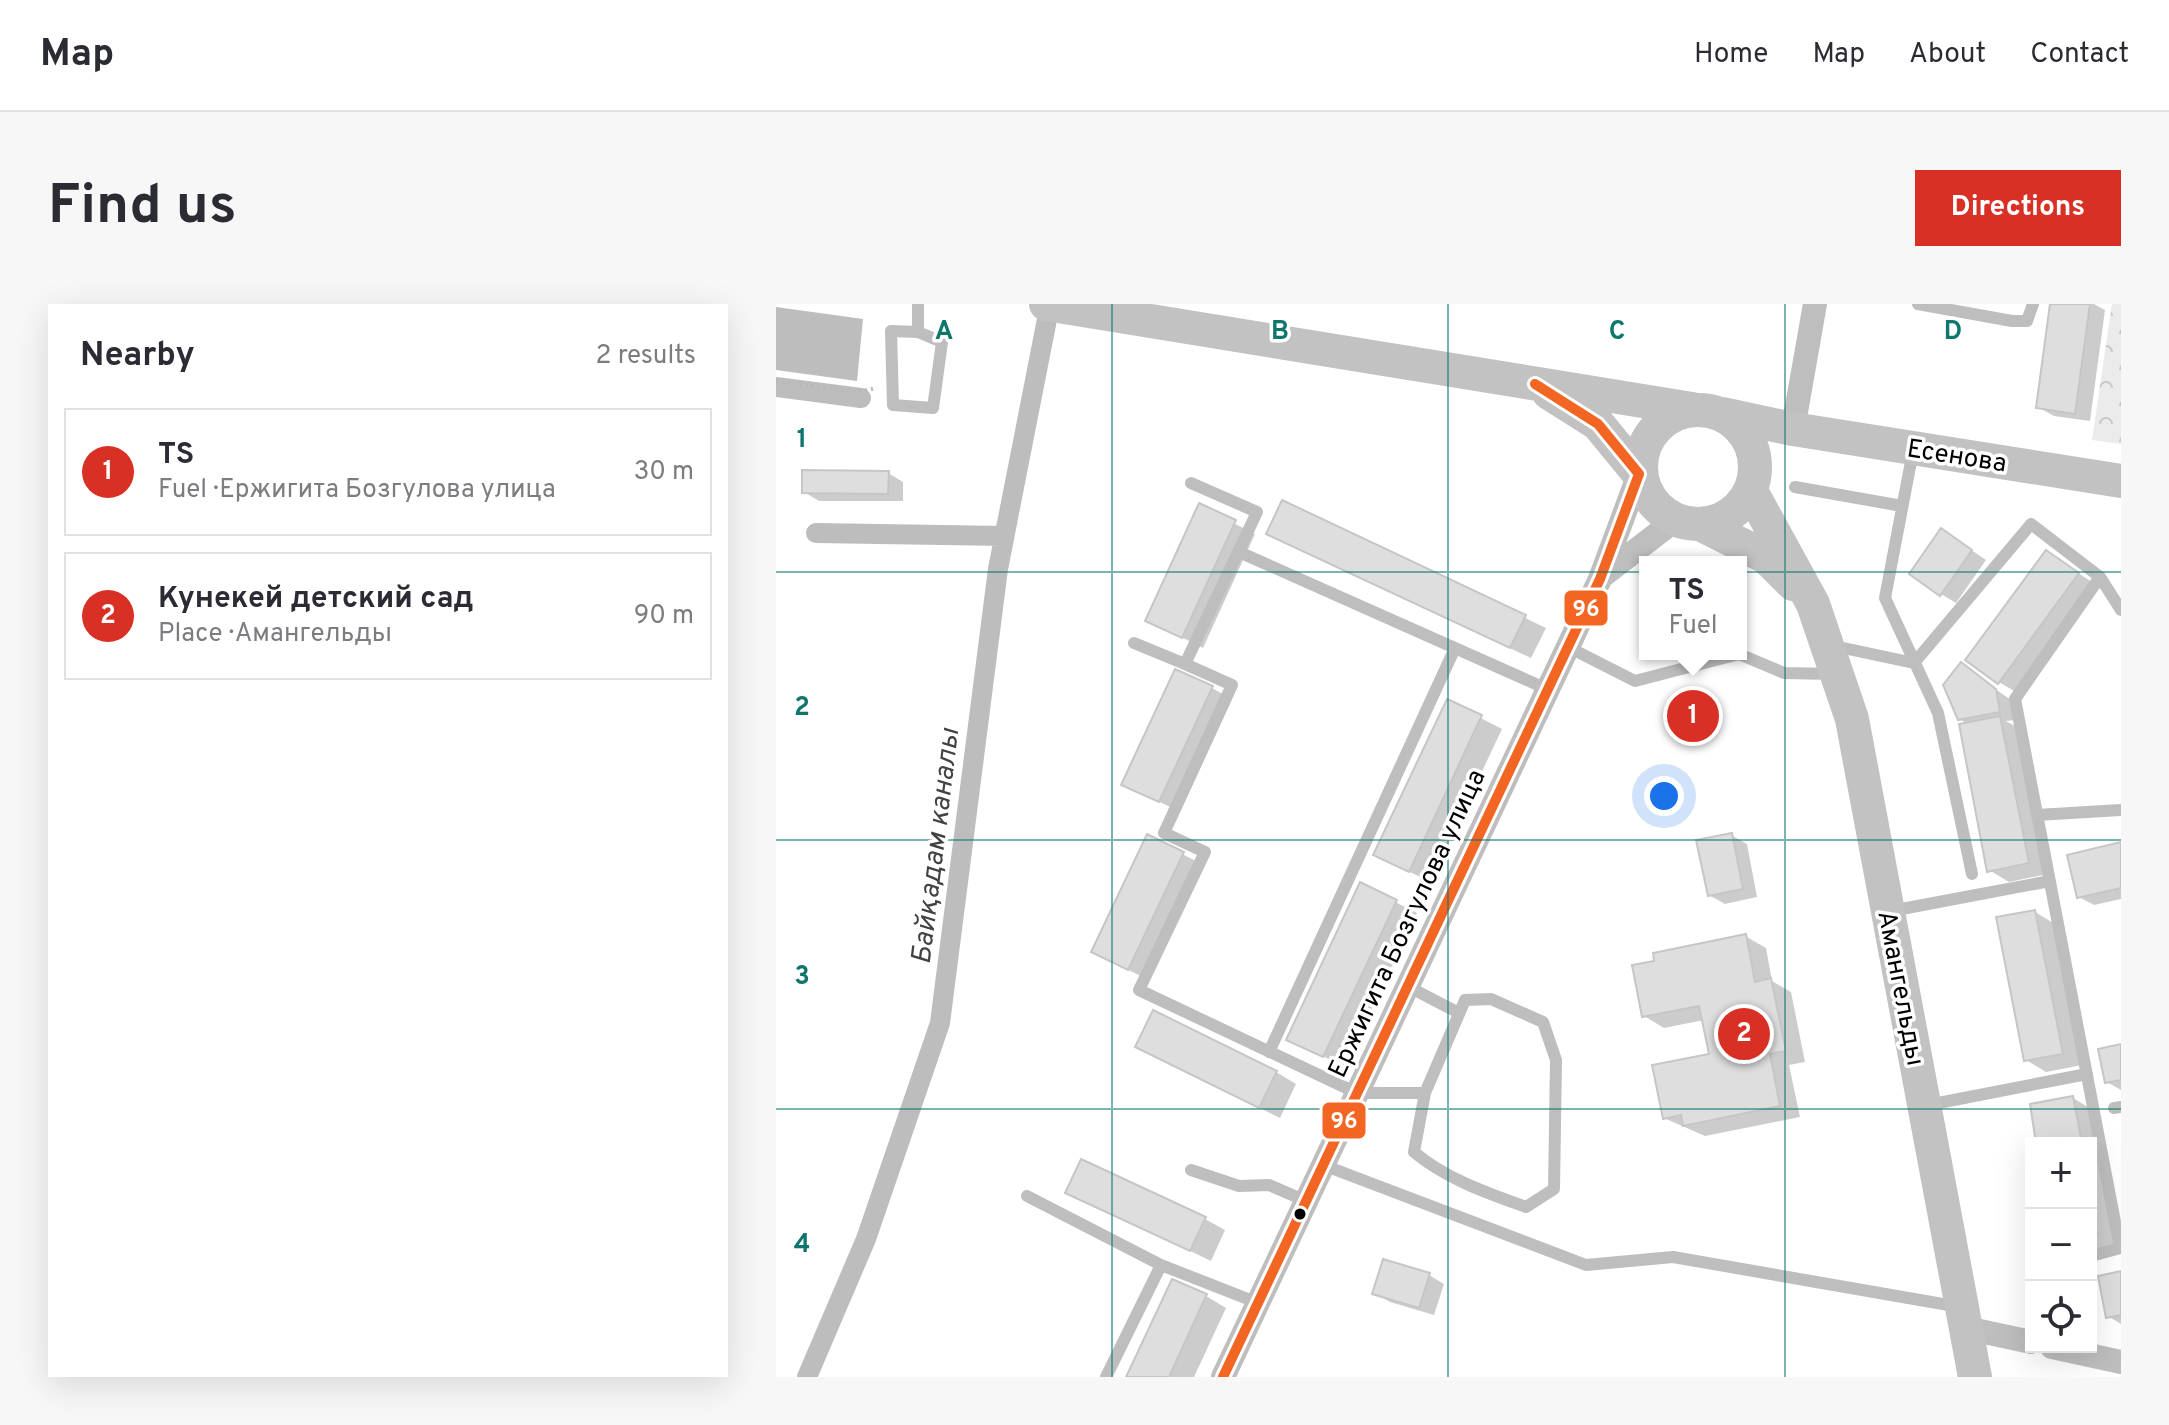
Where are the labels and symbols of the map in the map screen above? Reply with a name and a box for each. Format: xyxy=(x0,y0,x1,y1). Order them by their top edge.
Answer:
text: A xyxy=(935,316,953,349)
text: B xyxy=(1271,316,1289,349)
text: C xyxy=(1609,316,1625,349)
text: D xyxy=(1944,316,1962,349)
text: 1 xyxy=(797,424,807,457)
street label: Есенова xyxy=(1904,433,2009,482)
line badge: 96 xyxy=(1563,589,1609,627)
text: 96 xyxy=(1572,597,1600,624)
pin: 1 xyxy=(1667,686,1719,746)
text: 2 xyxy=(794,692,810,725)
water label: Байқадам каналы xyxy=(905,726,969,966)
street label: Ержигита Бозгулова улица xyxy=(1322,765,1494,1083)
your location xyxy=(1644,776,1684,816)
street label: Амангельды xyxy=(1868,908,1931,1069)
text: 3 xyxy=(794,961,810,994)
pin: 2 xyxy=(1718,1004,1770,1064)
line badge: 96 xyxy=(1321,1101,1367,1140)
text: 96 xyxy=(1330,1109,1358,1136)
unlabelled marker xyxy=(1292,1206,1308,1222)
text: 4 xyxy=(794,1229,810,1262)

